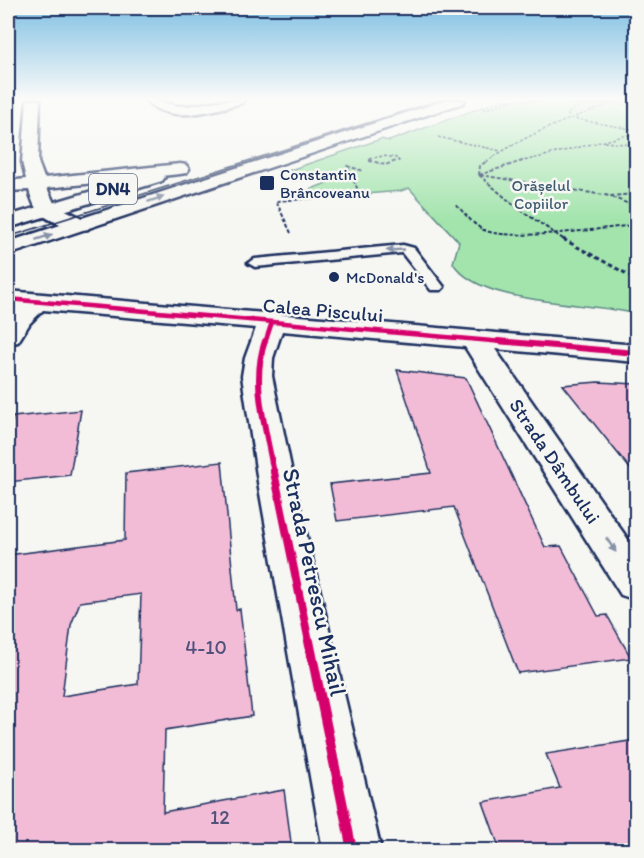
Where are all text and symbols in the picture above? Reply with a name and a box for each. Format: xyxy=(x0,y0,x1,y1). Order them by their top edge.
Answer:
place label: Constantin Brâncoveanu xyxy=(280,165,370,202)
road number: DN4 xyxy=(89,174,137,204)
marker: Constantin Brâncoveanu xyxy=(258,174,276,192)
park label: Orășelul Copiilor xyxy=(512,176,571,213)
one-way arrow xyxy=(147,194,165,204)
one-way arrow xyxy=(35,232,53,241)
one-way arrow xyxy=(386,246,405,255)
place label: McDonald's xyxy=(346,268,424,287)
marker: McDonald's xyxy=(327,270,341,284)
street label: Calea Piscului xyxy=(262,293,384,327)
street label: Strada Dâmbului xyxy=(504,394,606,528)
street label: Strada Petrescu Mihail xyxy=(277,465,353,699)
one-way arrow xyxy=(605,537,616,553)
house number: 4-10 xyxy=(185,635,227,659)
house number: 12 xyxy=(210,805,230,829)

